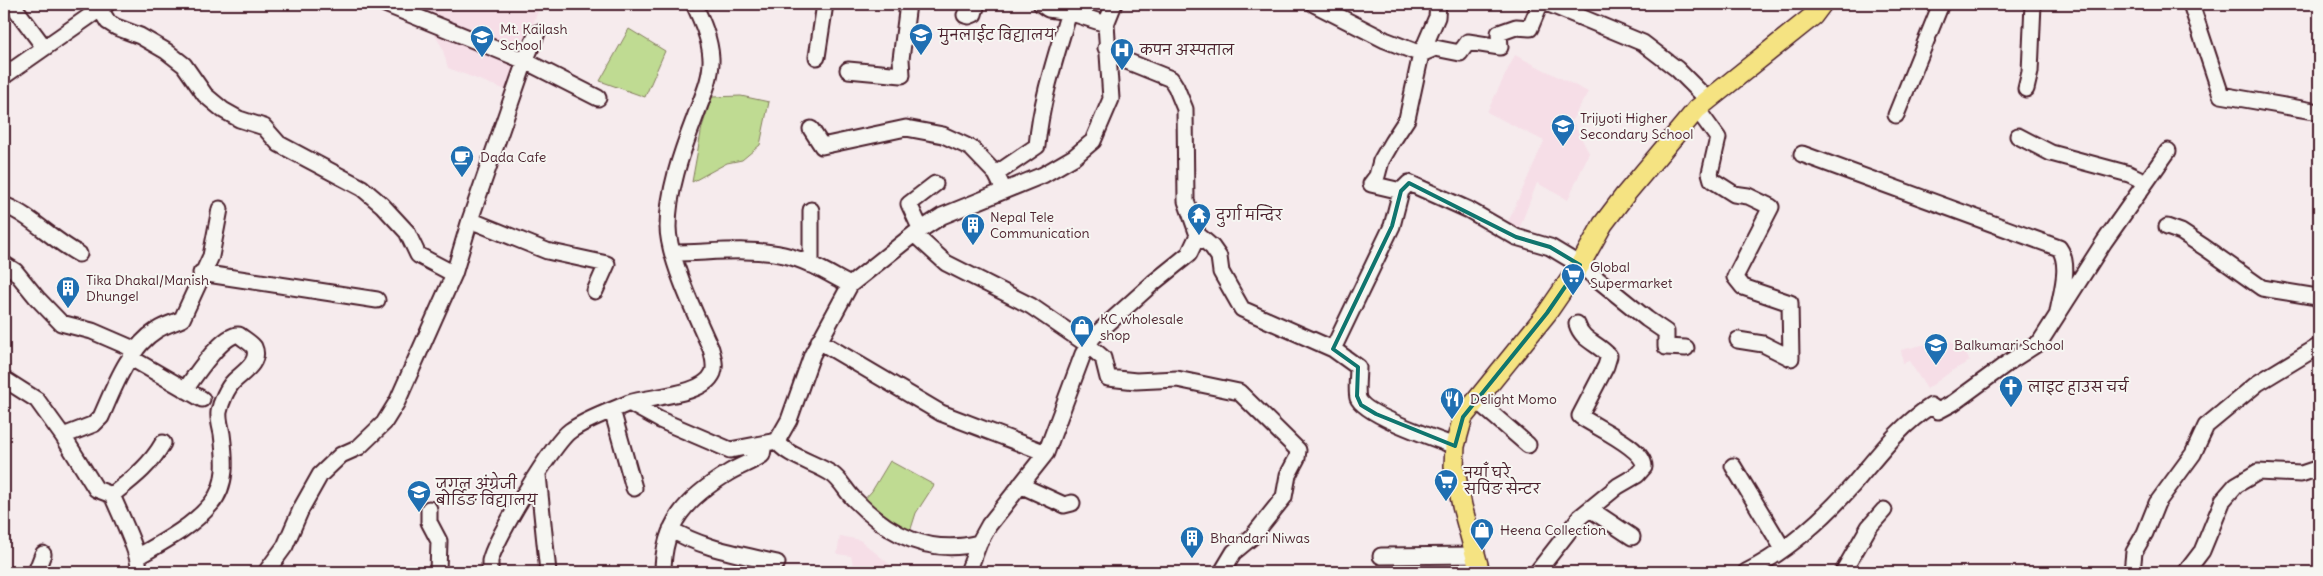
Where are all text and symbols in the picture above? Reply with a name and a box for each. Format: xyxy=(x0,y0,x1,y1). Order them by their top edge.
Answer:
place label: Mt. Kailash School xyxy=(500,20,568,54)
school or university icon: मुनलाईट विद्यालय xyxy=(908,22,934,56)
school or university icon: Mt. Kailash School xyxy=(469,24,495,58)
place label: मुनलाईट विद्यालय xyxy=(937,24,1056,45)
hospital icon: कपन अस्पताल xyxy=(1109,37,1135,71)
place label: कपन अस्पताल xyxy=(1139,41,1235,59)
place label: Trijyoti Higher Secondary School xyxy=(1580,109,1693,143)
school or university icon: Trijyoti Higher Secondary School xyxy=(1550,113,1576,147)
cafe icon: Dada Cafe xyxy=(449,144,475,178)
place label: Dada Cafe xyxy=(480,148,546,166)
temple icon: दुर्गा मन्दिर xyxy=(1186,202,1212,236)
place label: दुर्गा मन्दिर xyxy=(1215,204,1284,228)
place label: Nepal Tele Communication xyxy=(990,208,1090,242)
building icon: Nepal Tele Communication xyxy=(960,212,986,246)
place label: Global Supermarket xyxy=(1590,258,1673,292)
supermarket icon: Global Supermarket xyxy=(1560,262,1586,296)
place label: Tika Dhakal/Manish Dhungel xyxy=(86,271,209,305)
building icon: Tika Dhakal/Manish Dhungel xyxy=(55,275,81,309)
place label: KC wholesale shop xyxy=(1100,310,1184,344)
shop icon: KC wholesale shop xyxy=(1069,314,1095,348)
school or university icon: Balkumari School xyxy=(1923,332,1949,366)
place label: Balkumari School xyxy=(1954,336,2064,354)
church icon: लाइट हाउस चर्च xyxy=(1998,374,2024,408)
place label: लाइट हाउस चर्च xyxy=(2027,376,2130,396)
restaurant icon: Delight Momo xyxy=(1439,386,1465,420)
place label: Delight Momo xyxy=(1470,390,1557,408)
place label: नयाँ घरे सपिङ सेन्टर xyxy=(1463,461,1541,498)
supermarket icon: नयाँ घरे सपिङ सेन्टर xyxy=(1433,468,1459,502)
place label: जुगल अंग्रेजी बोर्डिङ विद्यालय xyxy=(435,471,538,509)
school or university icon: जुगल अंग्रेजी बोर्डिङ विद्यालय xyxy=(406,479,432,513)
shop icon: Heena Collection xyxy=(1469,517,1495,551)
place label: Heena Collection xyxy=(1500,521,1606,539)
building icon: Bhandari Niwas xyxy=(1179,525,1205,559)
place label: Bhandari Niwas xyxy=(1210,529,1310,547)

